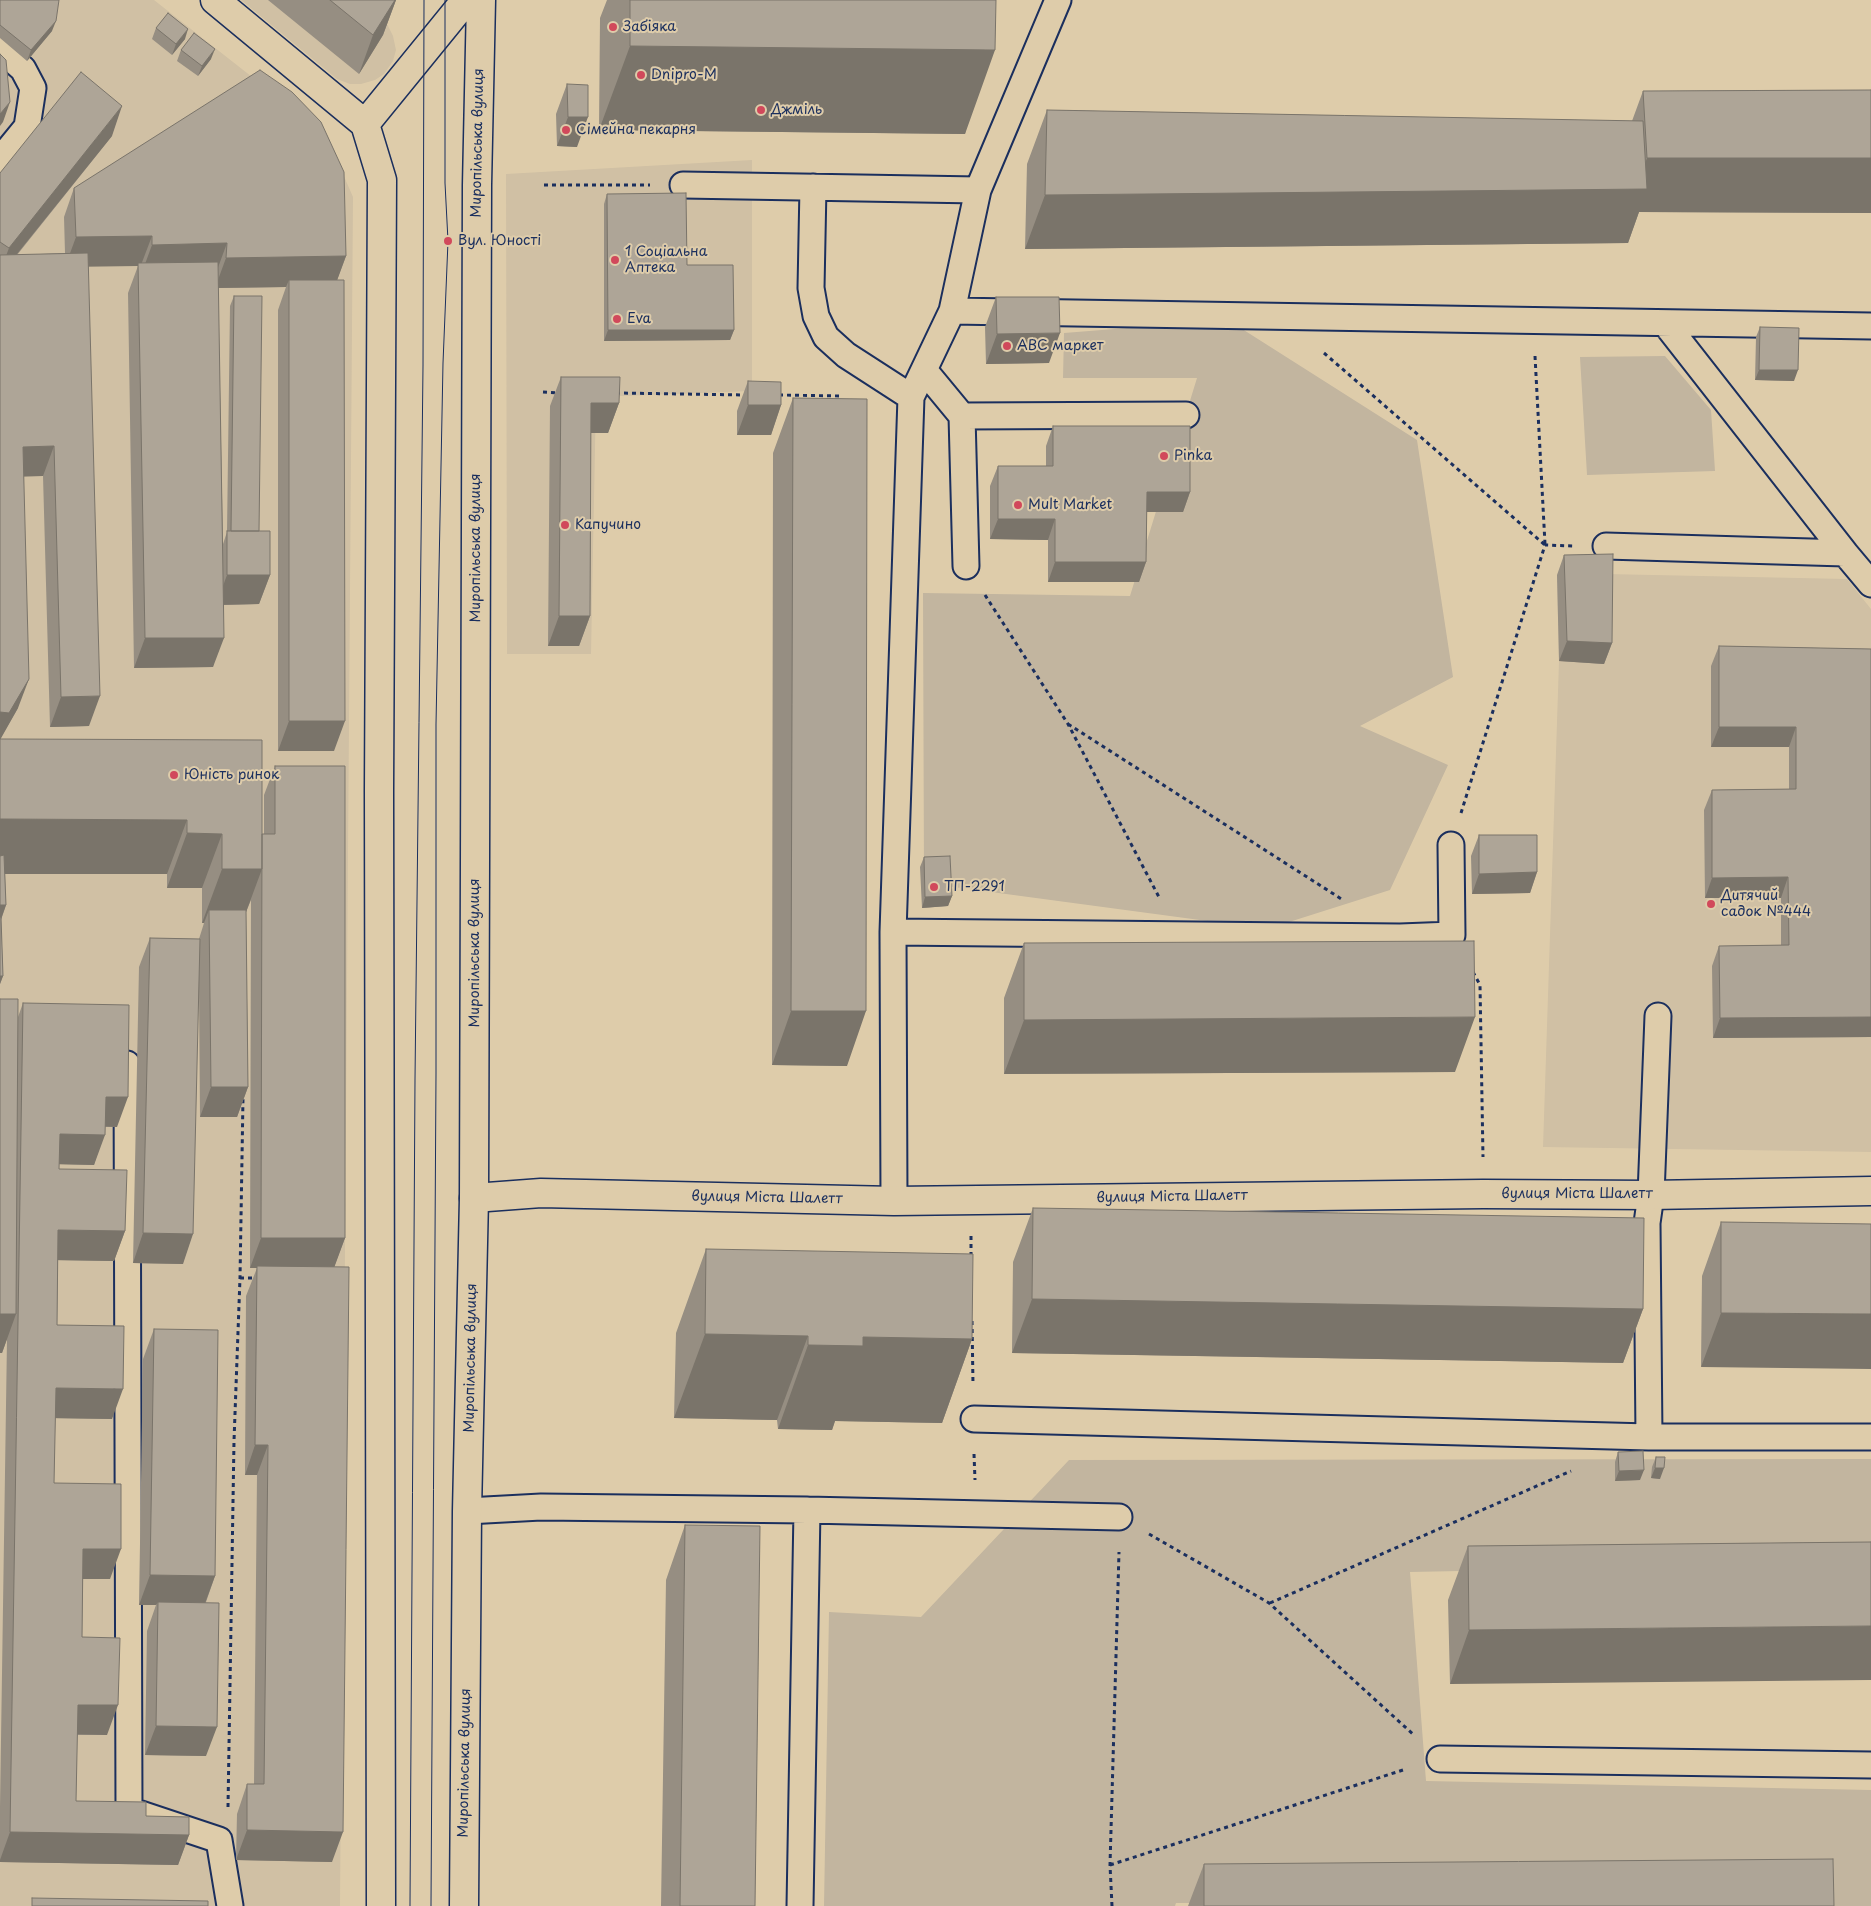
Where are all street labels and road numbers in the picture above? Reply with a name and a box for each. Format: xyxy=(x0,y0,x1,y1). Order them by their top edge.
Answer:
street label: Миропільська вулиця xyxy=(468,68,488,218)
street label: Миропільська вулиця xyxy=(468,473,484,623)
street label: Миропільська вулиця xyxy=(467,878,483,1028)
street label: вулиця Міста Шалетт xyxy=(1501,1186,1653,1202)
street label: вулиця Міста Шалетт xyxy=(1096,1187,1248,1207)
street label: вулиця Міста Шалетт xyxy=(691,1188,843,1208)
street label: Миропільська вулиця xyxy=(461,1283,481,1433)
street label: Миропільська вулиця xyxy=(455,1688,475,1838)

